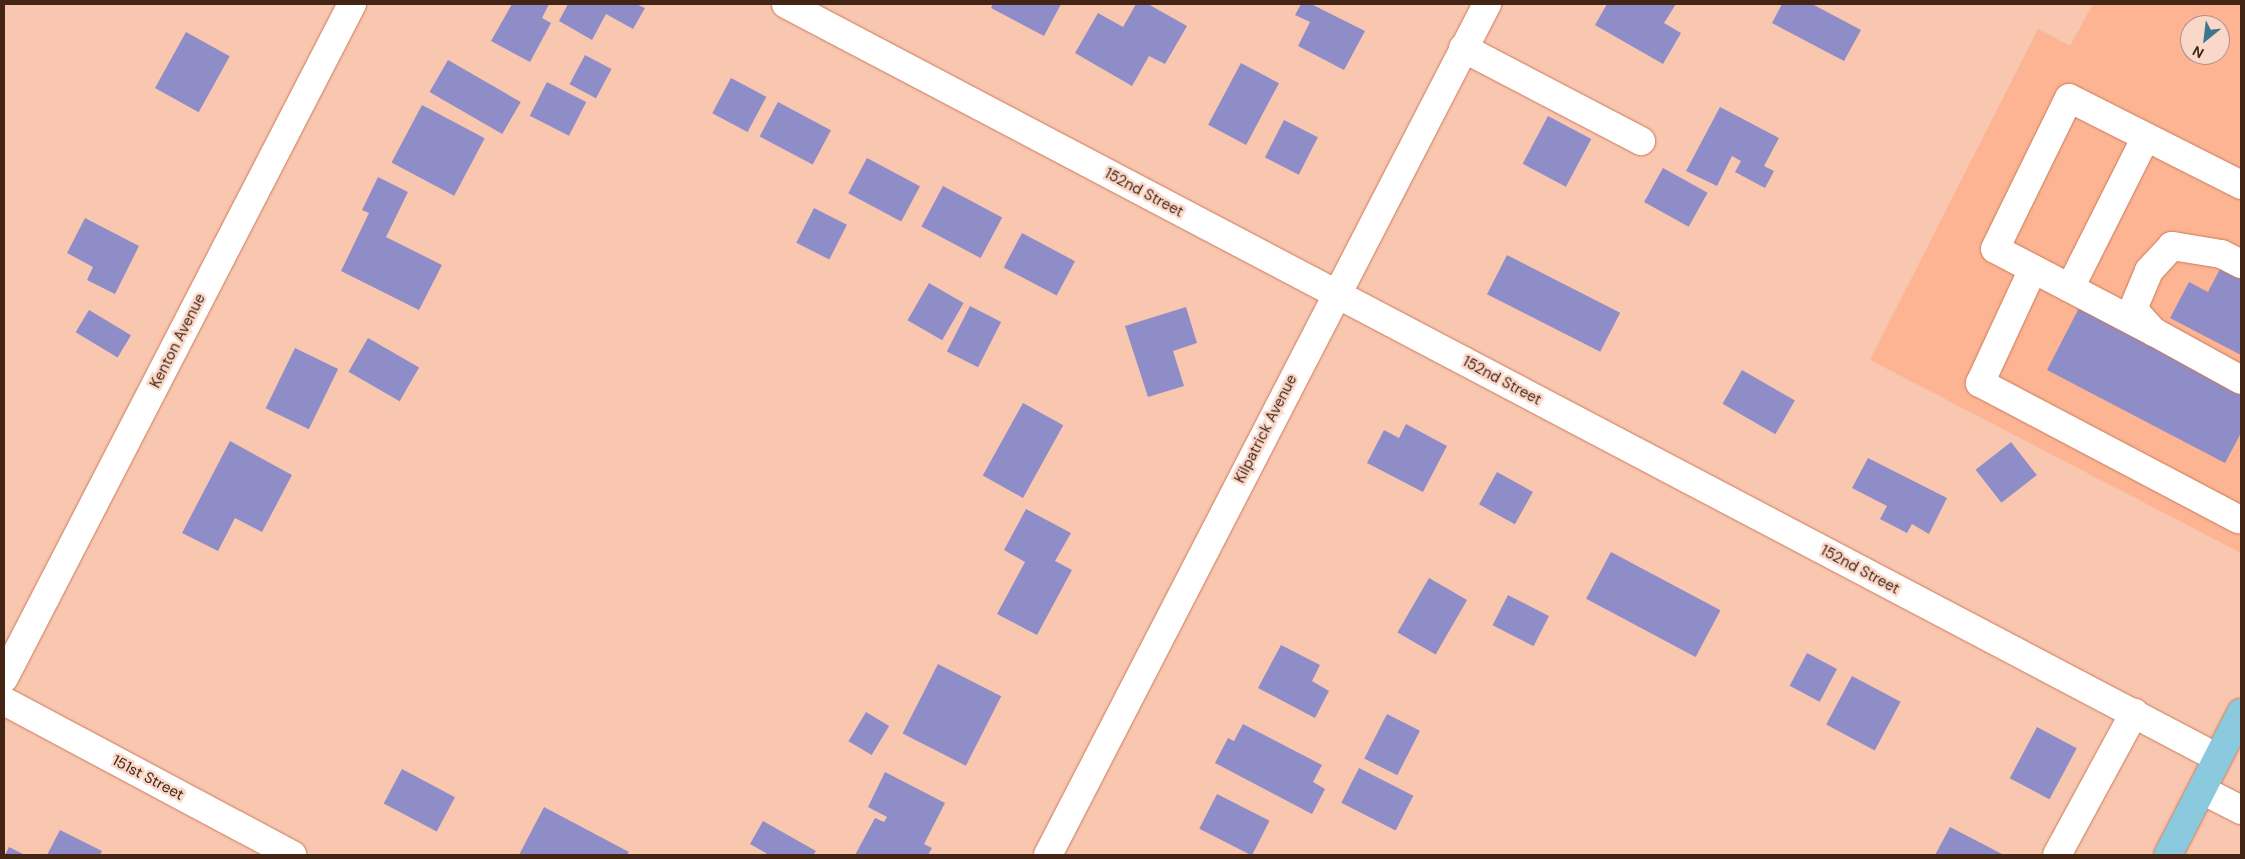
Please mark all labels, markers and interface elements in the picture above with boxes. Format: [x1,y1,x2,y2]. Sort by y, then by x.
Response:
north arrow [2180,15,2230,65]
text: N [2189,42,2207,63]
street label: 152nd Street [1101,165,1187,221]
street label: Kenton Avenue [146,291,210,391]
street label: 152nd Street [1459,353,1545,409]
street label: Kilpatrick Avenue [1231,372,1301,486]
street label: 152nd Street [1817,542,1903,598]
street label: 151st Street [109,752,187,804]

